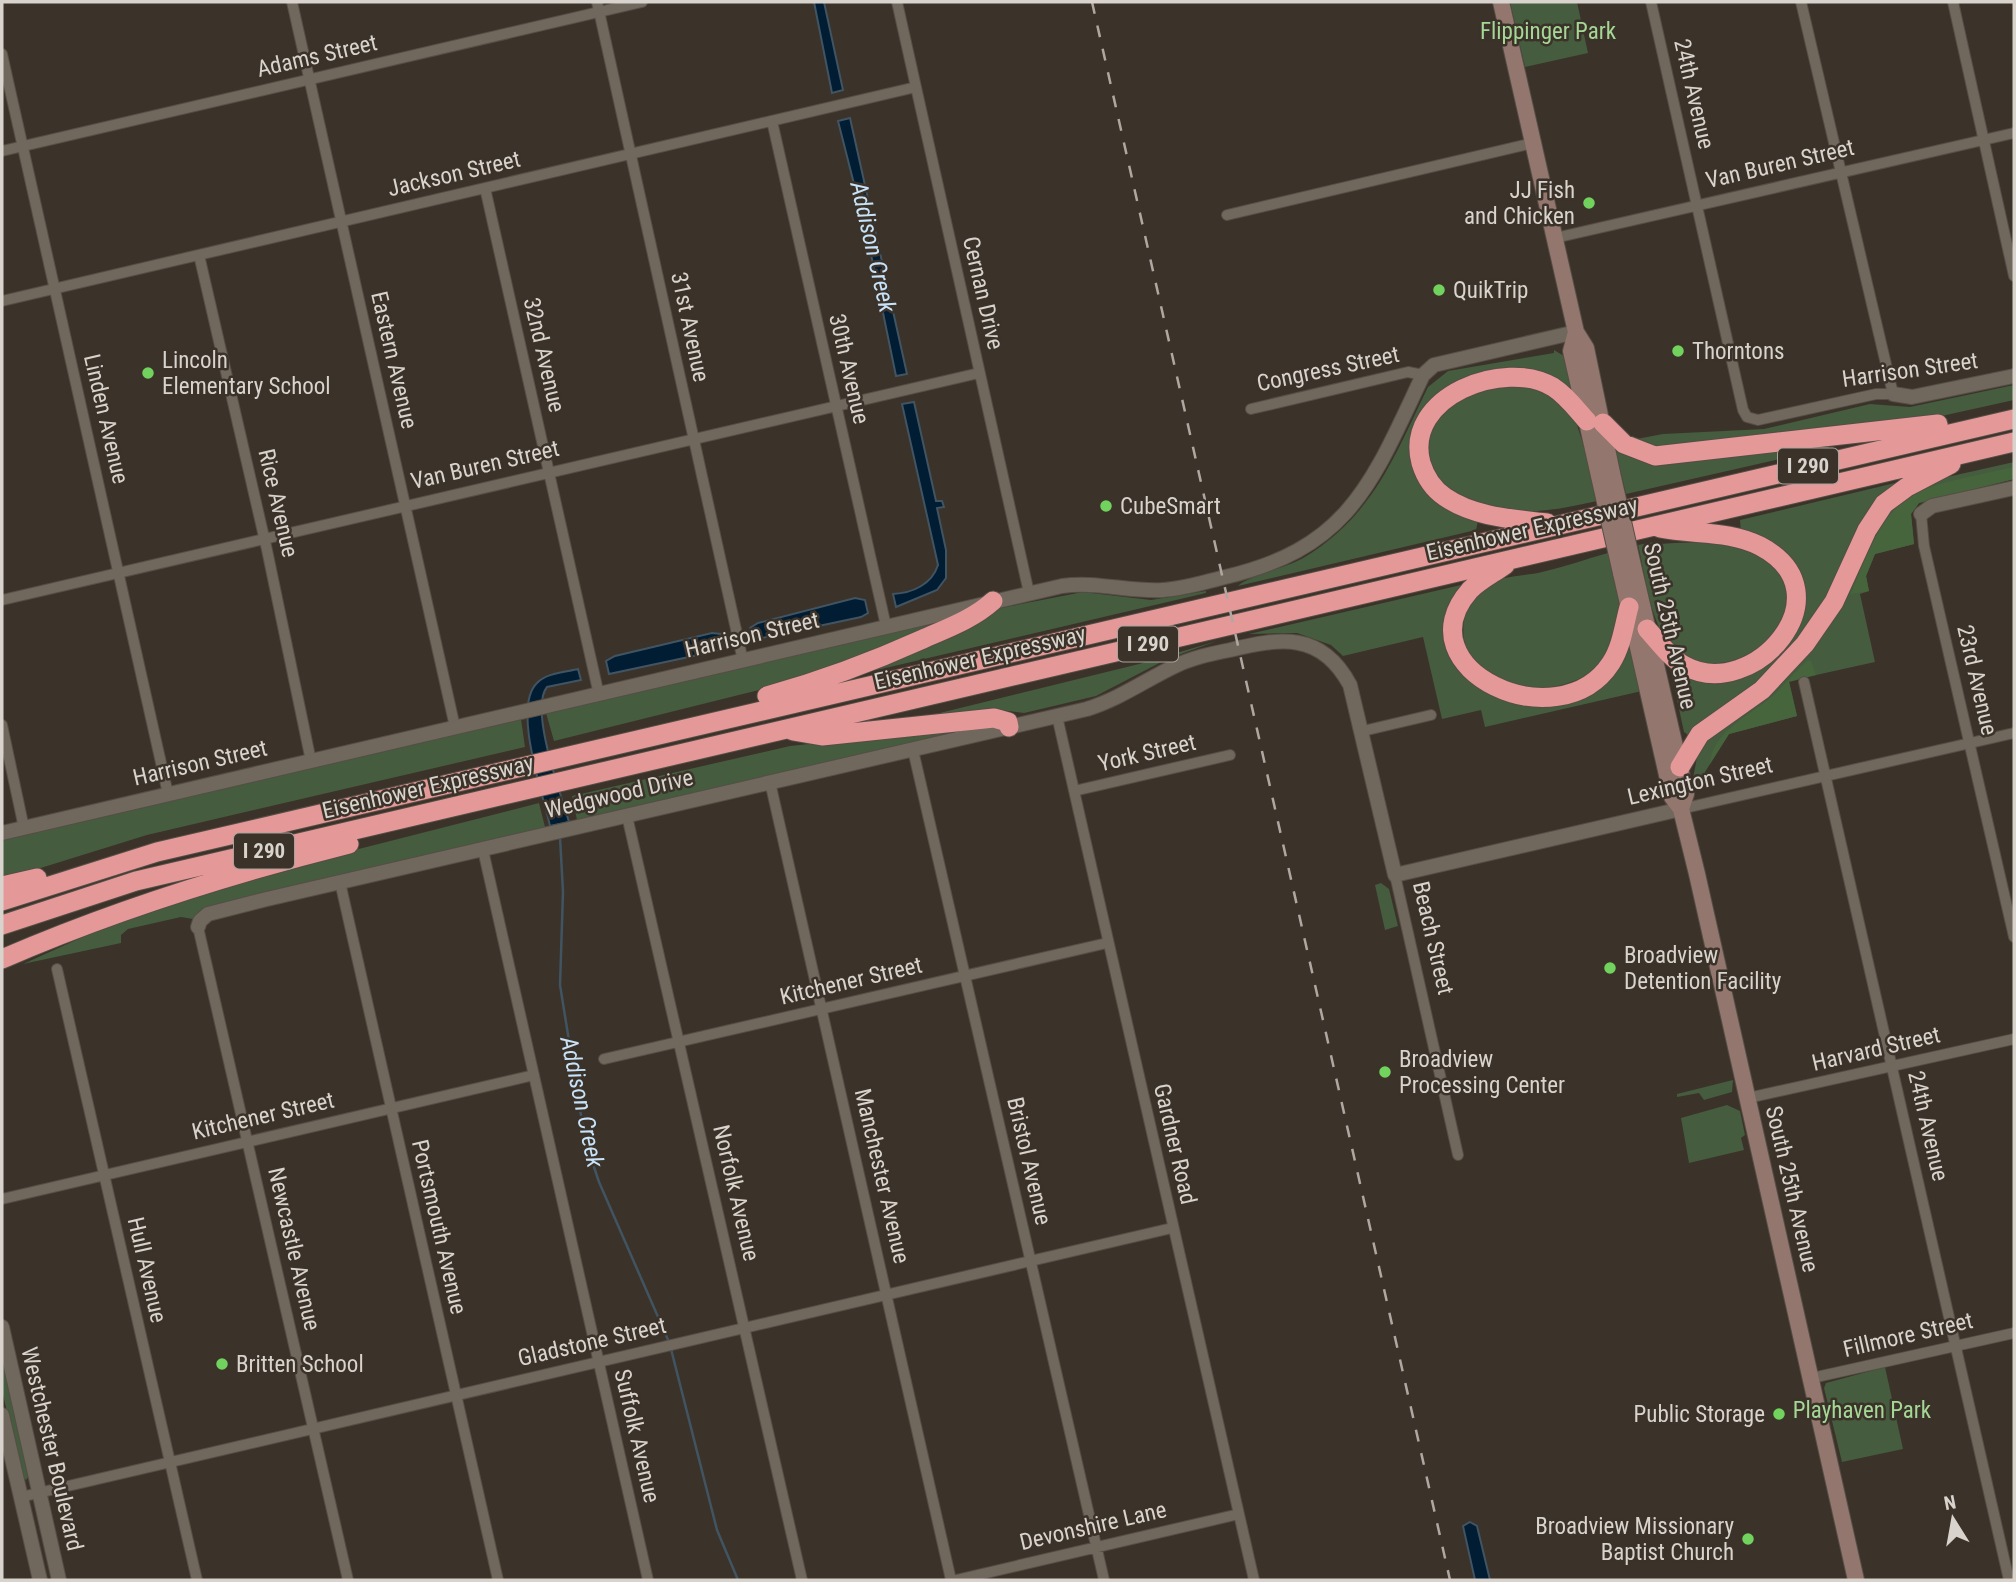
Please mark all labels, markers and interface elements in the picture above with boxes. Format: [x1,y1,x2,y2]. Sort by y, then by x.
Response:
park label: Flippinger Park [1480,18,1617,45]
street label: Adams Street [254,29,380,83]
street label: 24th Avenue [1668,36,1720,152]
street label: Van Buren Street [1703,134,1857,194]
street label: Jackson Street [385,146,523,202]
place label: JJ Fish and Chicken [1464,177,1575,230]
water label: Addison Creek [844,178,902,316]
marker: JJ Fish and Chicken [1581,195,1597,211]
street label: Cernan Drive [957,234,1009,352]
street label: 31st Avenue [665,270,715,384]
place label: QuikTrip [1453,277,1528,304]
marker: QuikTrip [1431,282,1447,298]
street label: Eastern Avenue [365,289,423,431]
street label: 32nd Avenue [518,295,570,415]
street label: 30th Avenue [823,311,875,427]
place label: Thorntons [1692,338,1785,365]
street label: Congress Street [1254,341,1402,397]
marker: Thorntons [1670,343,1686,359]
place label: Lincoln Elementary School [162,347,331,400]
street label: Harrison Street [1840,347,1980,393]
street label: Linden Avenue [78,352,134,486]
marker: Lincoln Elementary School [140,365,156,381]
street label: Van Buren Street [408,435,562,495]
street label: Rice Avenue [252,446,304,560]
road number: I 290 [1778,448,1838,484]
street label: Eisenhower Expressway [1423,491,1641,567]
place label: CubeSmart [1120,493,1221,520]
marker: CubeSmart [1098,498,1114,514]
street label: South 25th Avenue [1638,540,1702,712]
street label: Harrison Street [682,606,822,664]
street label: Eisenhower Expressway [871,620,1089,696]
street label: 23rd Avenue [1951,622,2003,738]
road number: I 290 [1118,626,1178,662]
street label: York Street [1096,729,1198,777]
street label: Harrison Street [130,734,270,792]
street label: Eisenhower Expressway [319,749,537,825]
street label: Lexington Street [1625,751,1775,811]
street label: Wedgwood Drive [542,764,696,824]
road number: I 290 [234,834,294,868]
street label: Beach Street [1407,879,1459,997]
place label: Broadview Detention Facility [1624,942,1782,995]
street label: Kitchener Street [777,952,925,1010]
marker: Broadview Detention Facility [1602,960,1618,976]
street label: Harvard Street [1809,1021,1943,1077]
water label: Addison Creek [554,1033,610,1171]
place label: Broadview Processing Center [1399,1046,1565,1099]
marker: Broadview Processing Center [1377,1064,1393,1080]
street label: 24th Avenue [1902,1068,1954,1184]
street label: Gardner Road [1148,1081,1202,1207]
street label: Manchester Avenue [849,1086,915,1266]
street label: Kitchener Street [189,1087,337,1145]
street label: Bristol Avenue [1001,1095,1057,1227]
street label: South 25th Avenue [1760,1103,1824,1275]
street label: Norfolk Avenue [707,1122,765,1264]
street label: Portsmouth Avenue [406,1137,472,1317]
street label: Newcastle Avenue [262,1165,326,1333]
street label: Hull Avenue [122,1215,172,1325]
street label: Fillmore Street [1840,1307,1976,1363]
street label: Gladstone Street [515,1312,669,1372]
street label: Westchester Boulevard [15,1345,89,1553]
place label: Britten School [236,1351,364,1378]
marker: Britten School [214,1356,230,1372]
street label: Suffolk Avenue [609,1367,665,1505]
park label: Playhaven Park [1793,1397,1932,1424]
place label: Public Storage [1634,1401,1765,1428]
marker: Public Storage [1771,1406,1787,1422]
north arrow [1918,1484,1988,1554]
text: N [1942,1490,1958,1515]
street label: Devonshire Lane [1017,1496,1169,1556]
place label: Broadview Missionary Baptist Church [1535,1513,1734,1566]
marker: Broadview Missionary Baptist Church [1740,1531,1756,1547]

